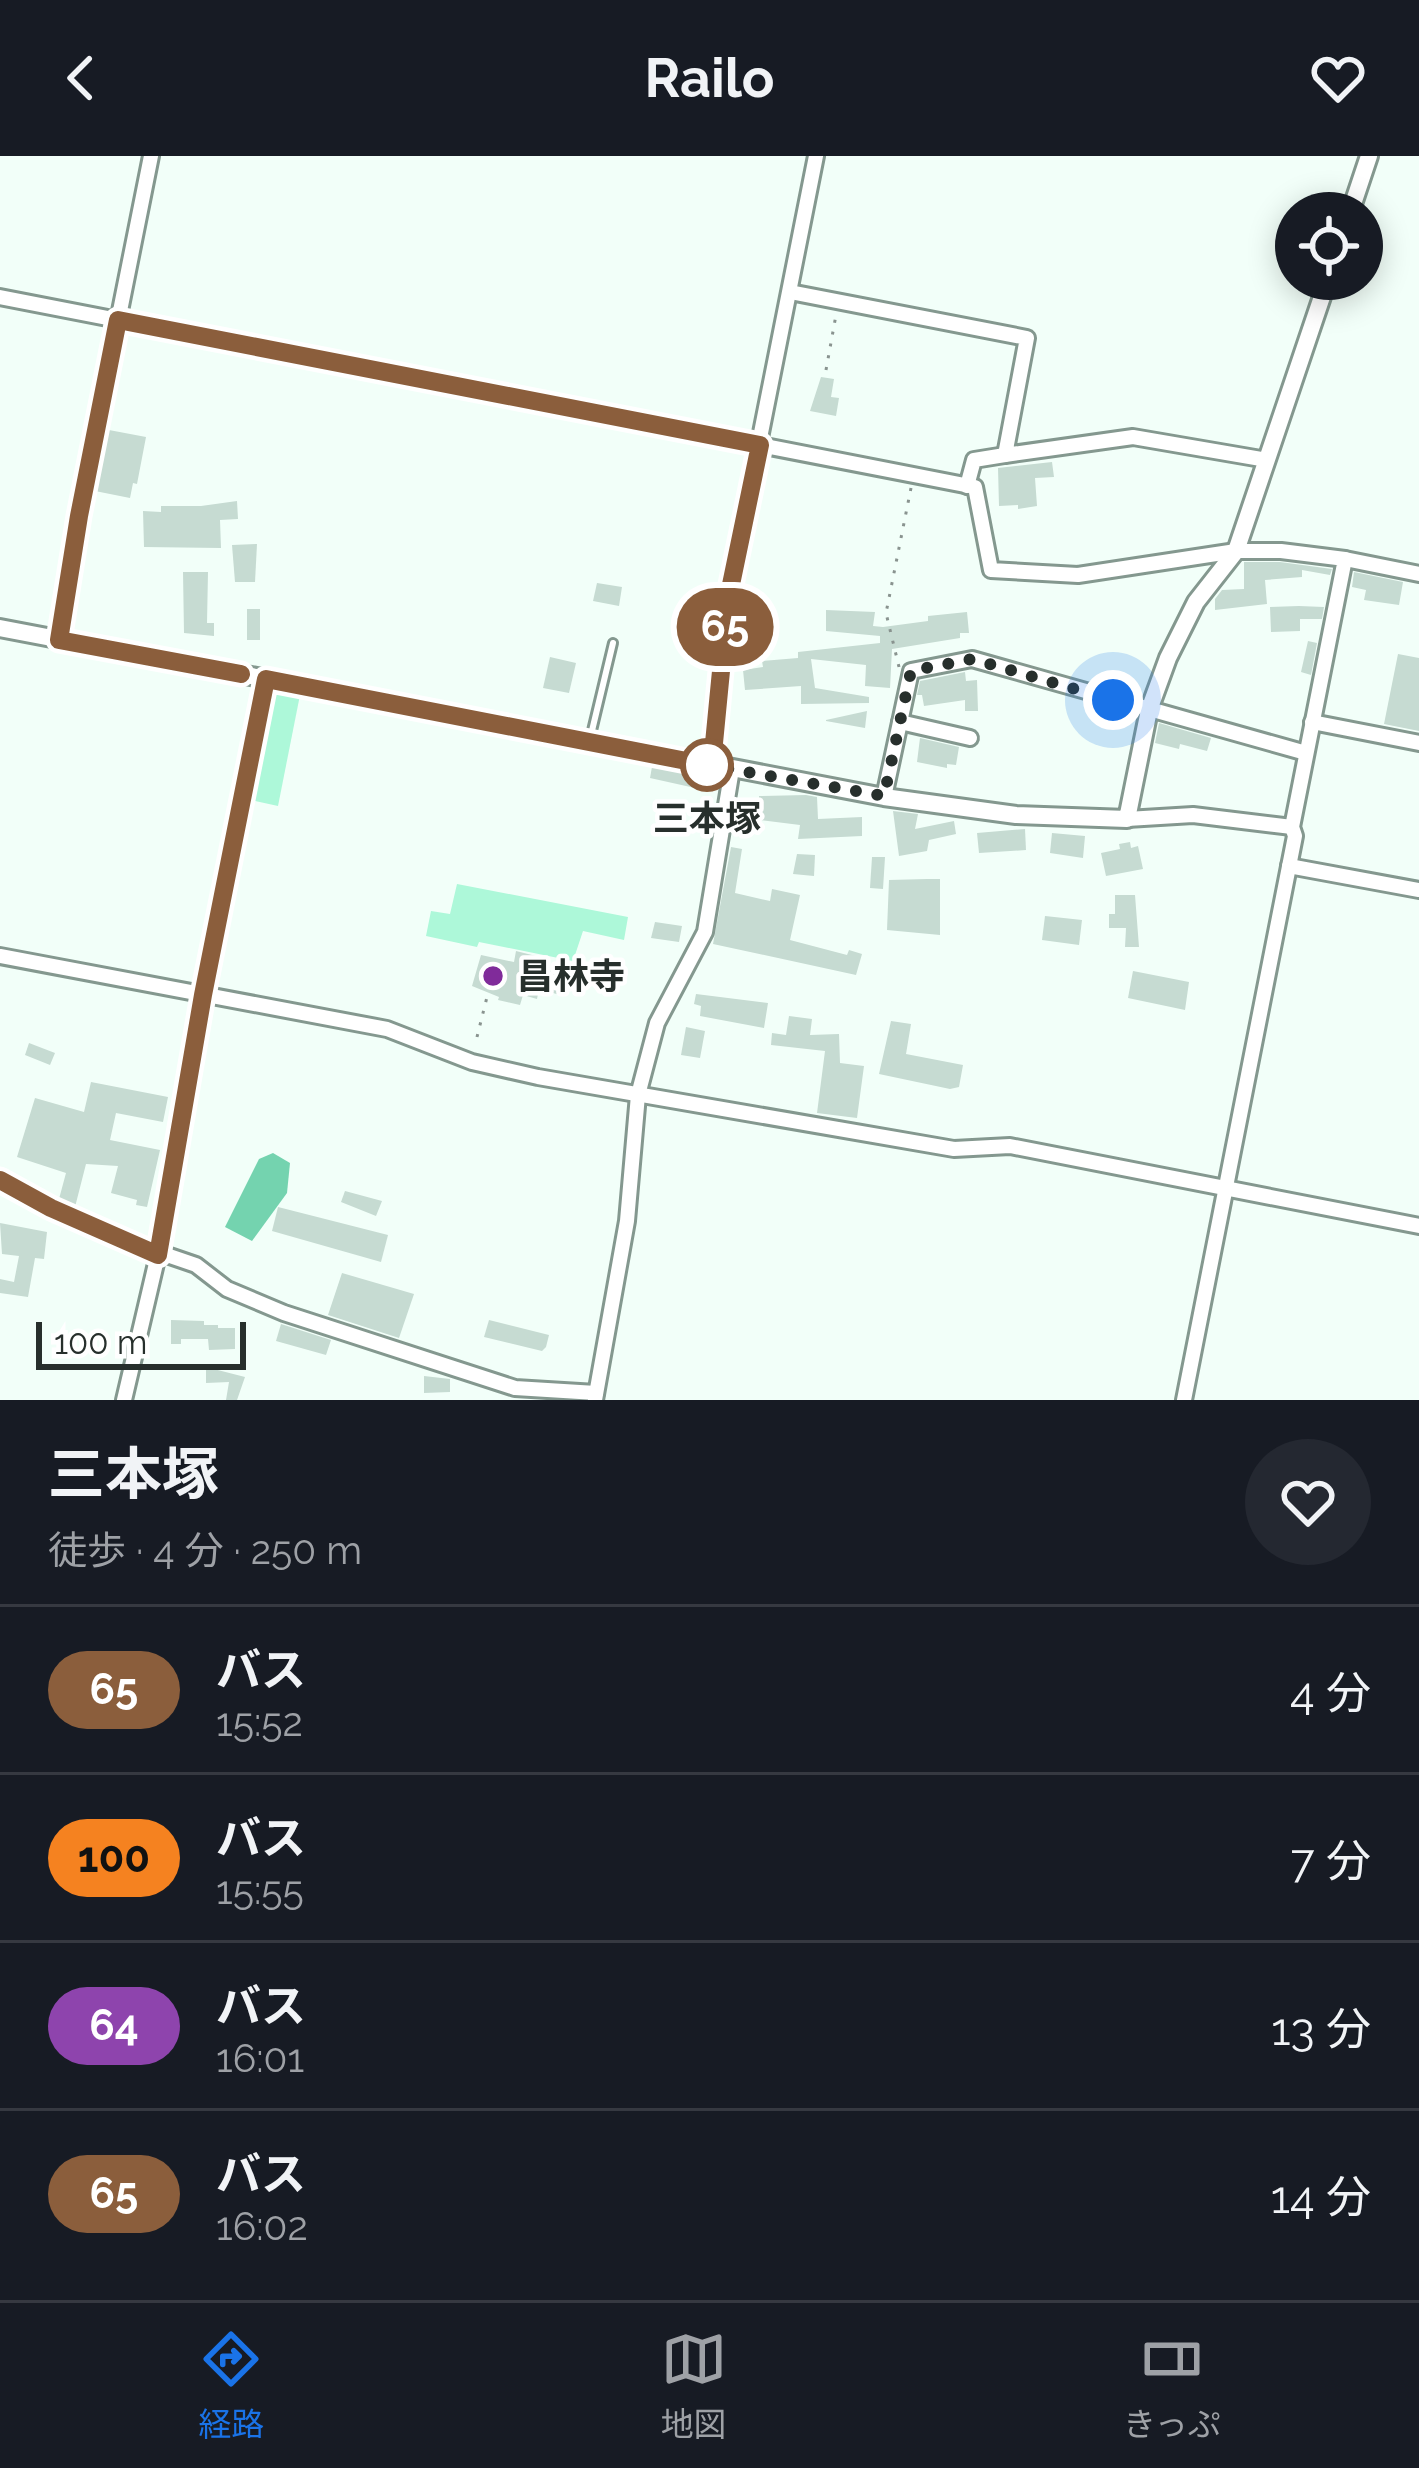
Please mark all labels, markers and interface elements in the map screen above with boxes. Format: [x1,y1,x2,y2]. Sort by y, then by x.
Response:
icon: back [48,45,114,111]
icon: heart [1305,45,1371,111]
text: Railo [644,46,775,110]
map controls [1275,192,1383,300]
button: locate [1275,192,1383,300]
line badge: 65 [671,588,779,666]
text: 65 [701,602,749,651]
your location [1083,670,1143,730]
marker: 三本塚 [682,740,732,790]
place label: 三本塚 [653,797,761,839]
place label: 昌林寺 [517,955,625,997]
marker: 昌林寺 [480,963,506,989]
scale bar [36,1316,246,1369]
text: 100 m [54,1323,147,1362]
button: heart [1245,1439,1371,1565]
text: 三本塚 [48,1440,219,1507]
text: 徒歩 · 4 分 · 250 m [48,1527,362,1573]
text: バス [216,1644,306,1697]
text: 65 [90,1665,138,1714]
text: 4 分 [1290,1667,1371,1720]
text: 15:52 [216,1699,303,1745]
text: バス [216,1812,306,1865]
text: 100 [78,1833,150,1882]
text: 7 分 [1290,1835,1371,1888]
text: 15:55 [216,1867,304,1913]
text: バス [216,1980,306,2033]
text: 64 [89,2001,139,2050]
text: 13 分 [1271,2003,1371,2056]
text: 16:01 [216,2035,304,2081]
text: バス [216,2148,306,2201]
text: 65 [90,2169,138,2218]
text: 14 分 [1271,2171,1371,2224]
text: 16:02 [216,2203,308,2249]
tab: 経路 [198,2326,264,2446]
tab: 地図 [661,2326,727,2446]
tab: きっぷ [1123,2326,1221,2446]

